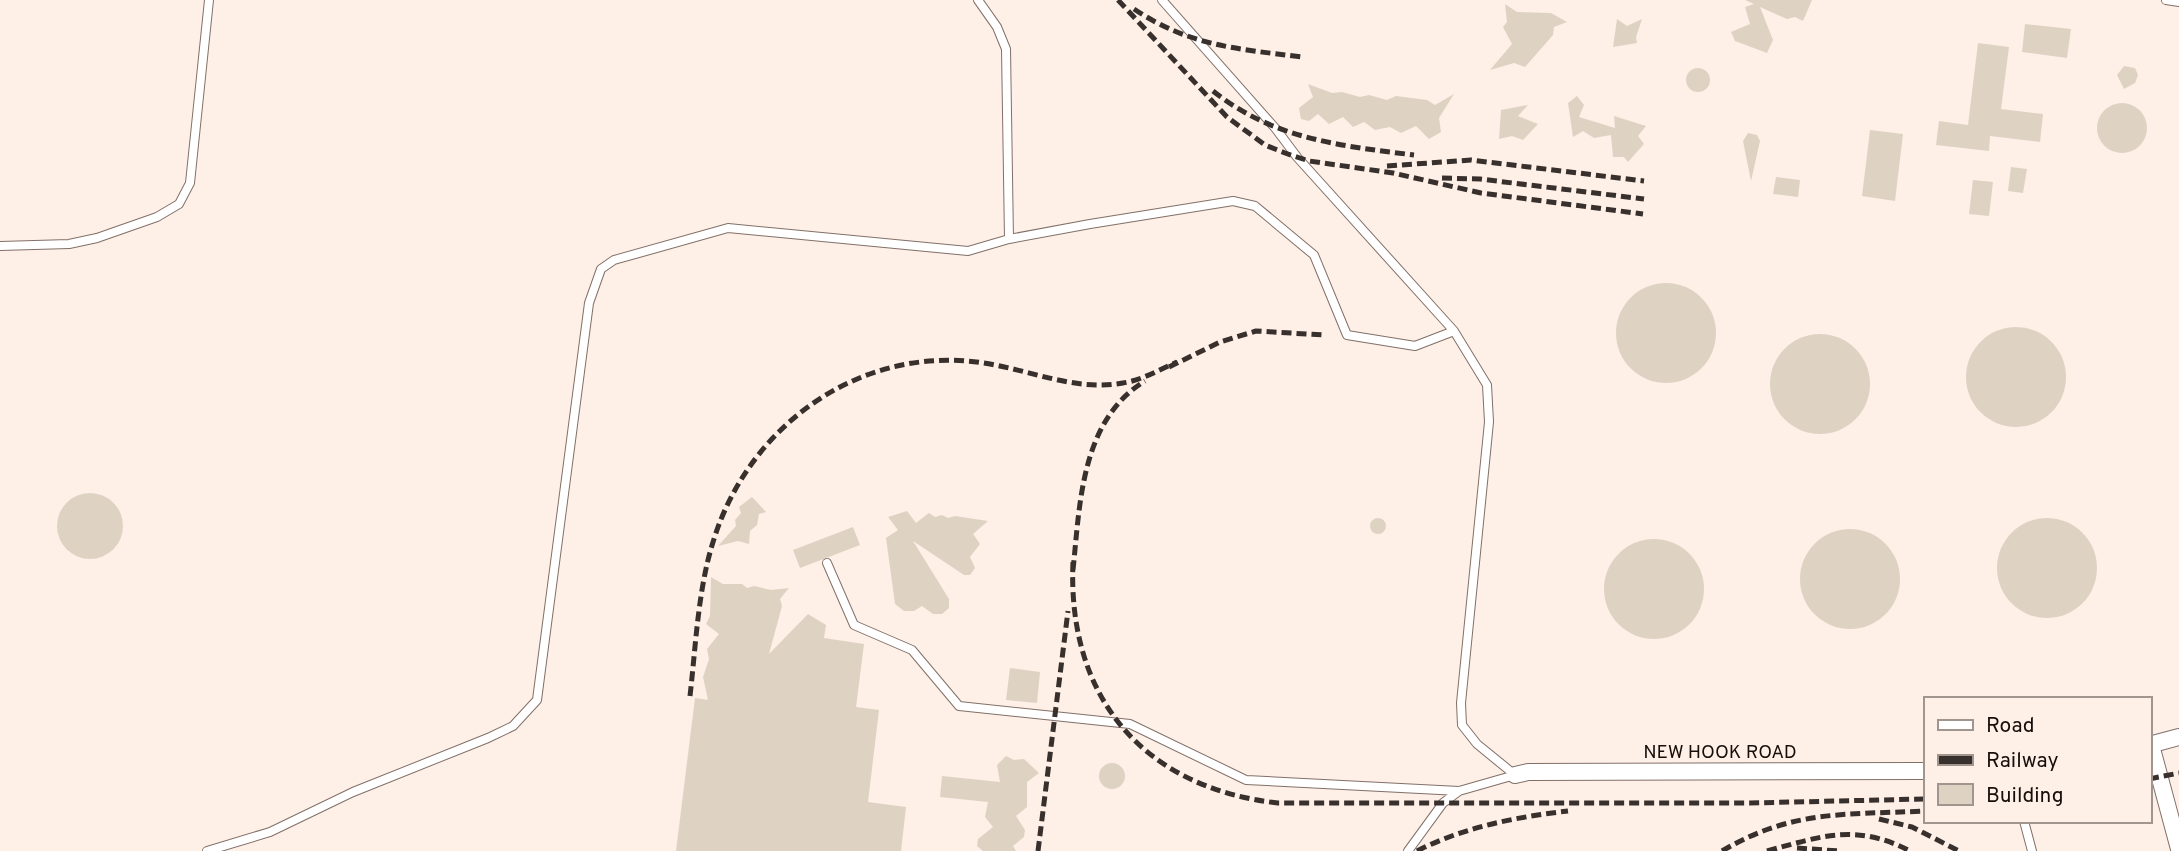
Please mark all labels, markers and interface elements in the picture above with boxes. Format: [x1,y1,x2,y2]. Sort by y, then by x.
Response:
legend [1924,697,2151,823]
text: Road [1986,713,2035,740]
street label: NEW HOOK ROAD [1643,741,1797,765]
text: Railway [1986,748,2059,775]
text: Building [1986,783,2064,810]

